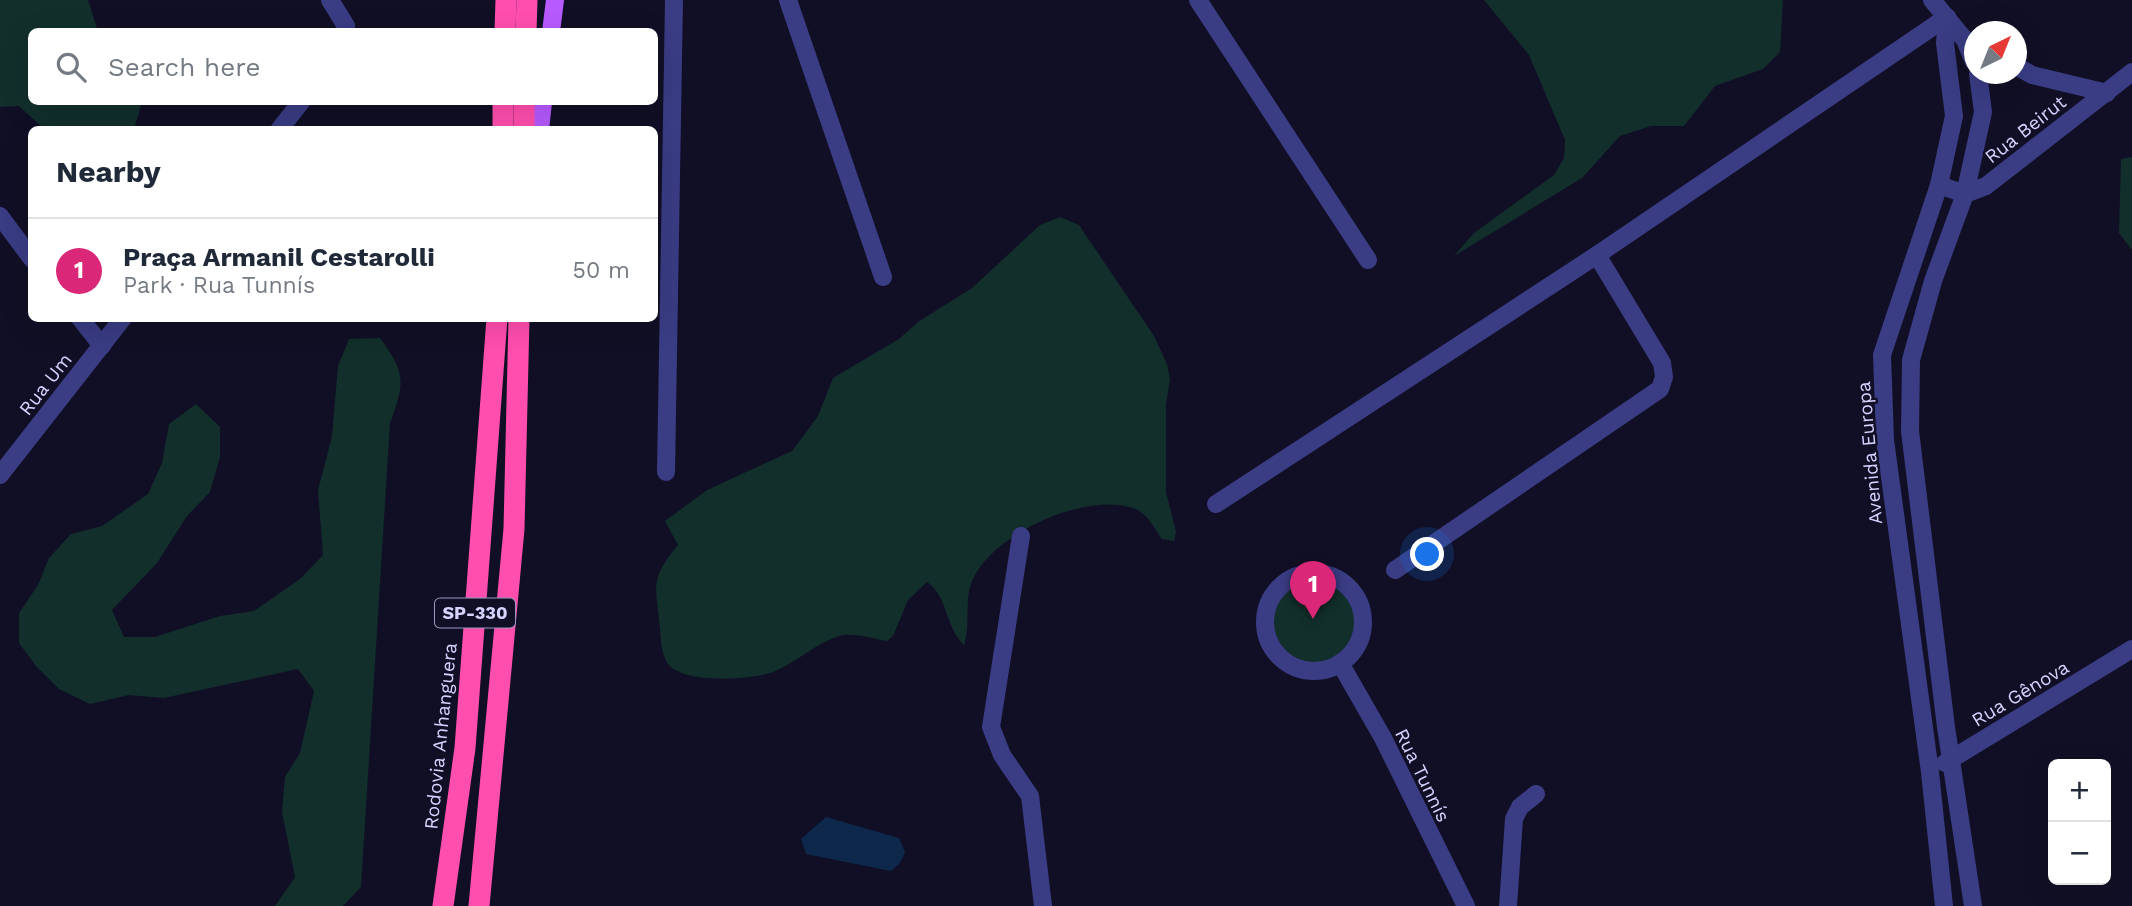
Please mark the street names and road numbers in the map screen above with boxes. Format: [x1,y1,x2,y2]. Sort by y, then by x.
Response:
street label: Rua Beirut [1980,91,2071,168]
street label: Rua Um [14,349,77,420]
street label: Avenida Europa [1852,380,1887,525]
road number: SP-330 [435,598,515,628]
street label: Rodovia Anhanguera [419,641,462,831]
street label: Rua Gênova [1968,655,2073,731]
street label: Rua Tunnís [1390,725,1455,826]

